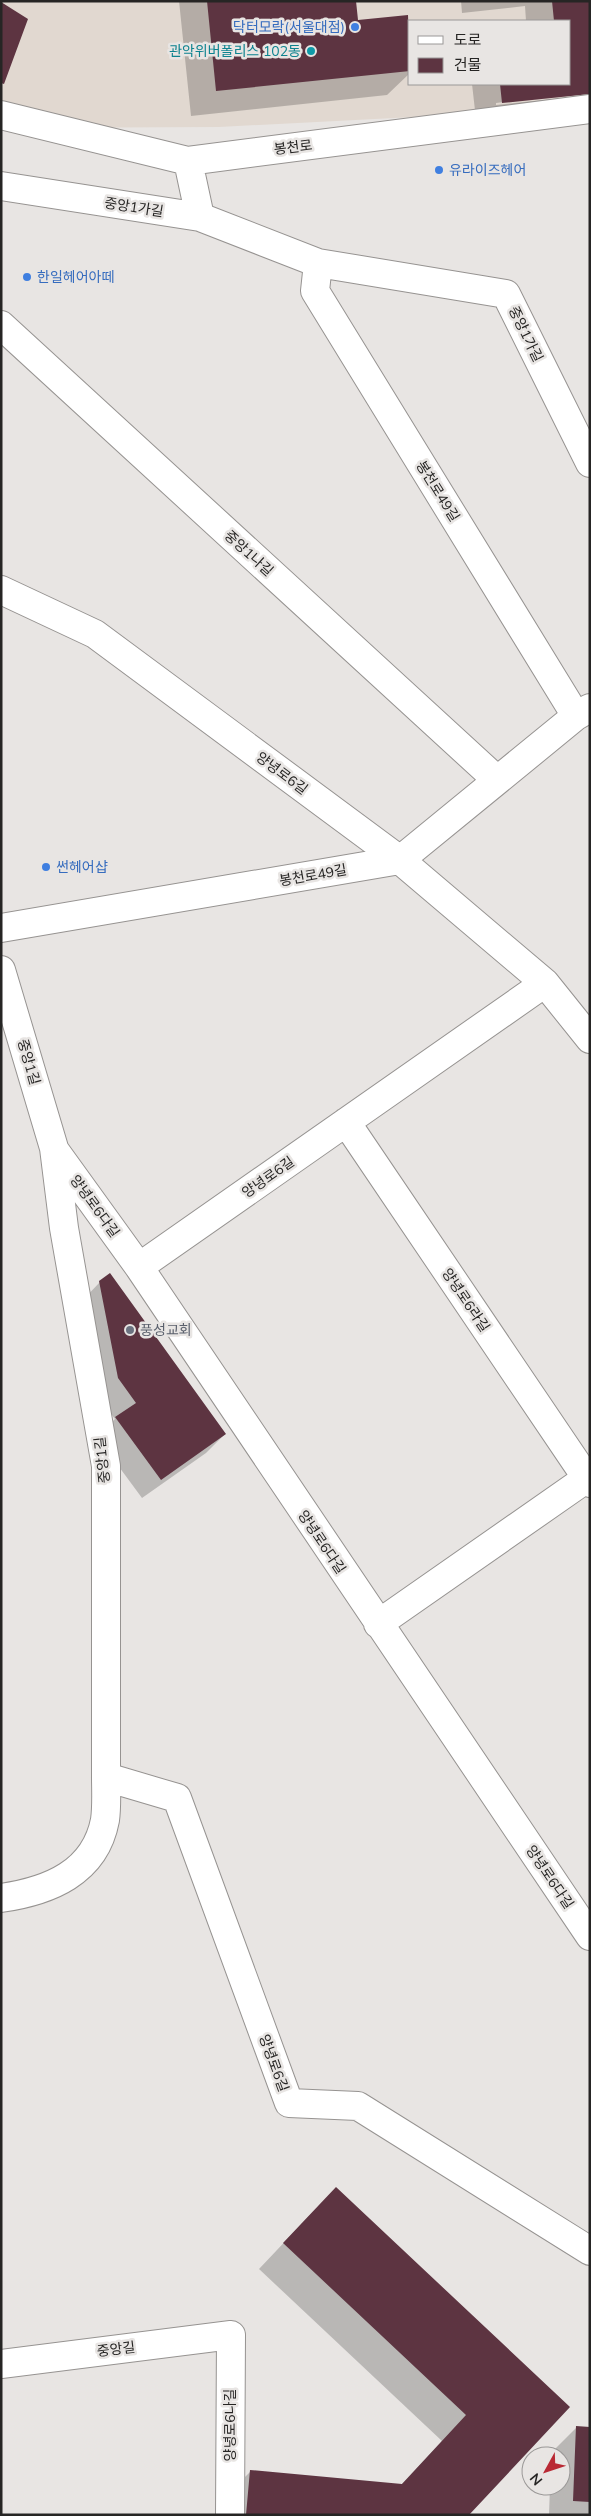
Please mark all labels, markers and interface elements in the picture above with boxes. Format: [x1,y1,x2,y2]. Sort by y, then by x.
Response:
place label: 닥터모락(서울대점) [233,18,345,36]
legend [408,20,571,85]
marker: 닥터모락(서울대점) [349,21,361,33]
text: 도로 [454,30,482,49]
place label: 관악위버폴리스 102동 [169,42,301,60]
marker: 관악위버폴리스 102동 [305,45,317,57]
text: 건물 [454,55,482,74]
street label: 봉천로 [273,136,313,158]
place label: 유라이즈헤어 [449,161,526,179]
marker: 유라이즈헤어 [433,164,445,176]
street label: 중앙1가길 [103,193,165,221]
place label: 한일헤어아떼 [37,268,114,286]
marker: 한일헤어아떼 [21,271,33,283]
street label: 중앙1가길 [505,303,547,365]
street label: 봉천로49길 [412,457,464,525]
street label: 중앙1나길 [221,526,277,580]
street label: 양녕로6길 [253,748,311,798]
place label: 썬헤어샵 [56,858,108,876]
street label: 봉천로49길 [278,860,348,890]
marker: 썬헤어샵 [40,861,52,873]
street label: 중앙1길 [14,1037,44,1087]
street label: 양녕로6길 [238,1152,298,1202]
street label: 양녕로6다길 [66,1171,124,1241]
street label: 양녕로6라길 [438,1265,494,1335]
place label: 풍성교회 [140,1321,192,1339]
marker: 풍성교회 [124,1324,136,1336]
street label: 중앙1길 [91,1436,113,1484]
street label: 양녕로6다길 [294,1507,350,1577]
street label: 양녕로6다길 [522,1842,578,1912]
street label: 양녕로6길 [255,2032,293,2094]
street label: 중앙길 [96,2338,136,2360]
street label: 양녕로6나길 [221,2389,239,2461]
north arrow [521,2446,571,2496]
text: N [526,2470,546,2489]

